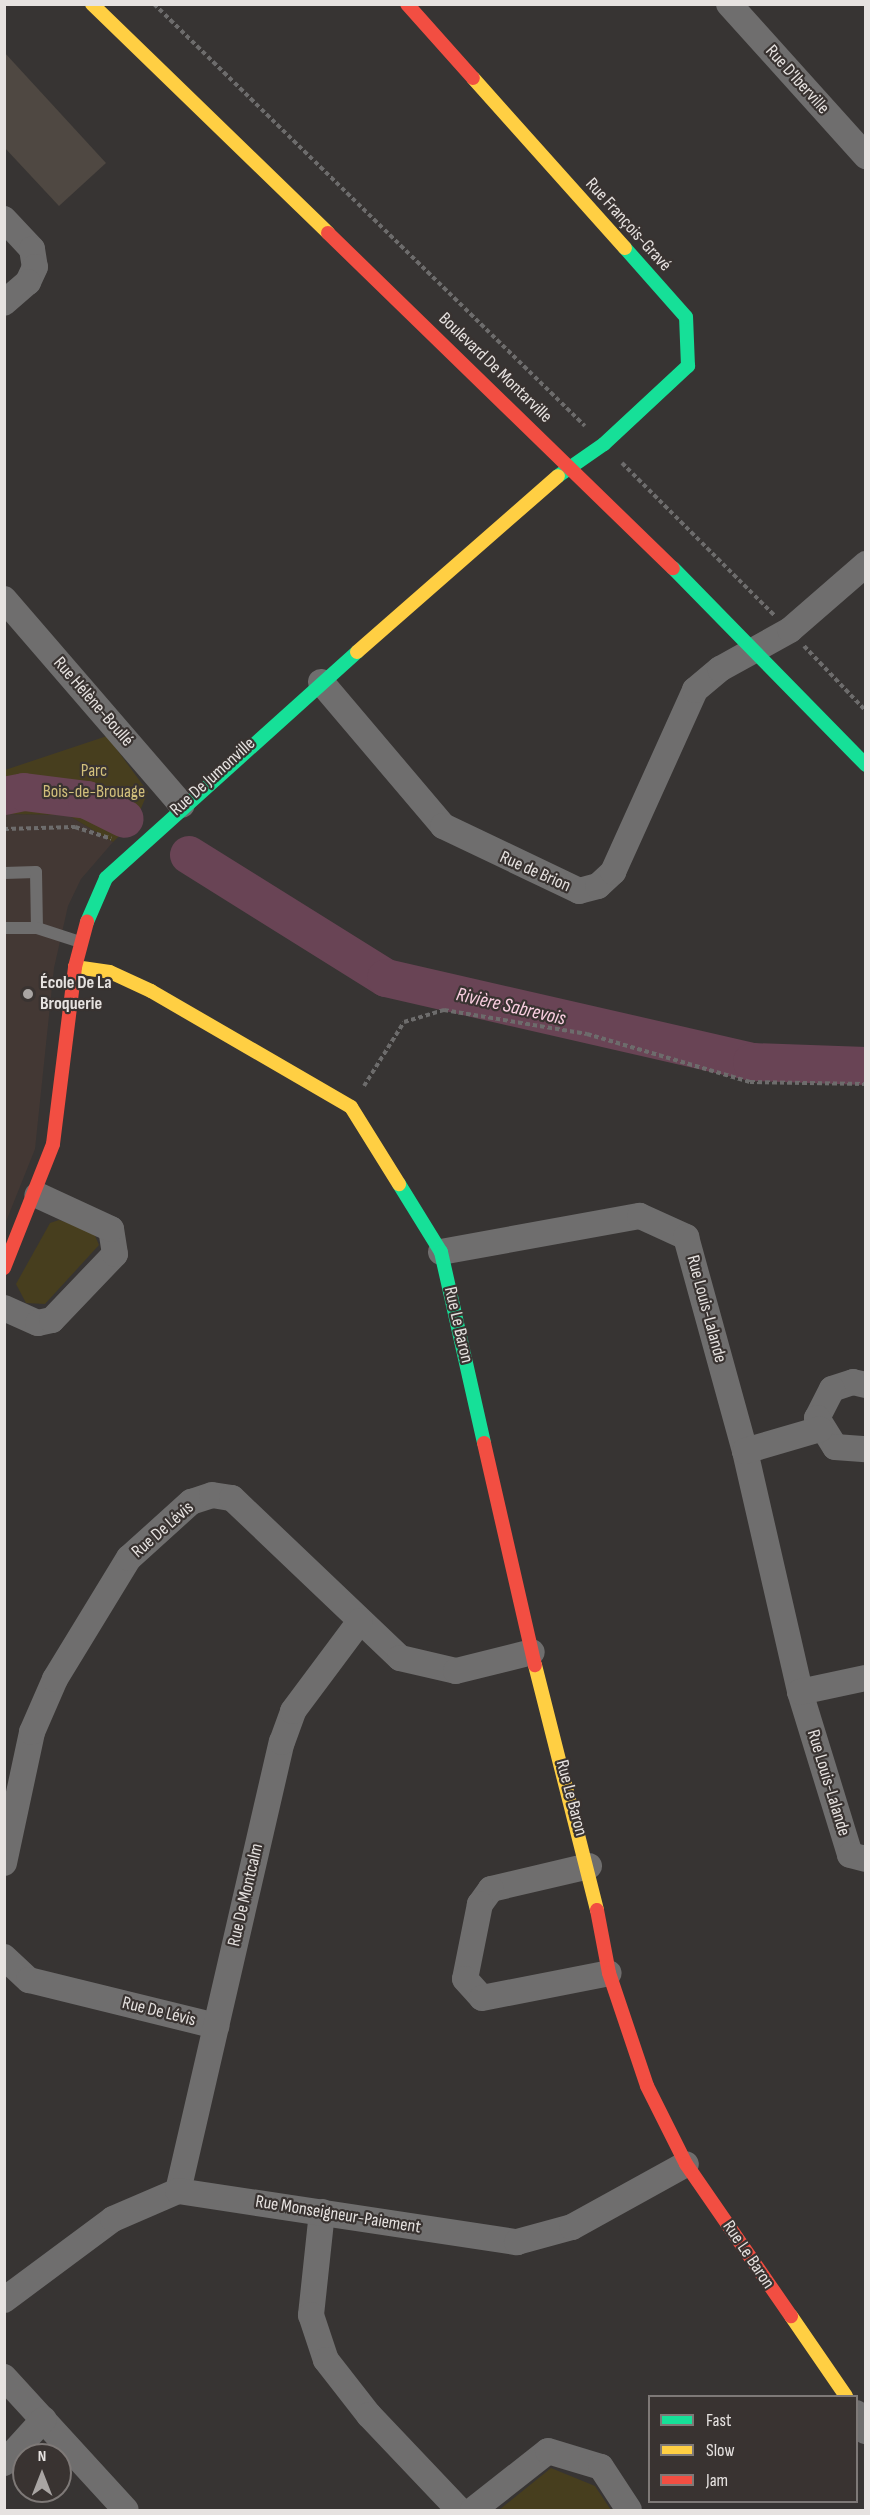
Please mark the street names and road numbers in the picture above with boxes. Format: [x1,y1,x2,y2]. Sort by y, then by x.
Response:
street label: Rue D'Iberville [760,41,834,119]
street label: Rue François-Gravé [580,174,676,276]
street label: Boulevard De Montarville [434,308,556,428]
street label: Rue Hélène-Boullé [48,653,138,751]
street label: Rue De Jumonville [166,733,260,821]
street label: Rue de Brion [496,847,574,897]
street label: Rue Louis-Lalande [681,1253,731,1365]
street label: Rue Le Baron [439,1285,477,1365]
street label: Rue De Lévis [128,1497,198,1563]
street label: Rue Louis-Lalande [802,1727,854,1839]
street label: Rue Le Baron [551,1758,591,1838]
street label: Rue De Montcalm [224,1841,268,1949]
street label: Rue De Lévis [120,1992,198,2032]
street label: Rue Monseigneur-Paiement [254,2191,422,2239]
street label: Rue Le Baron [717,2217,779,2293]

